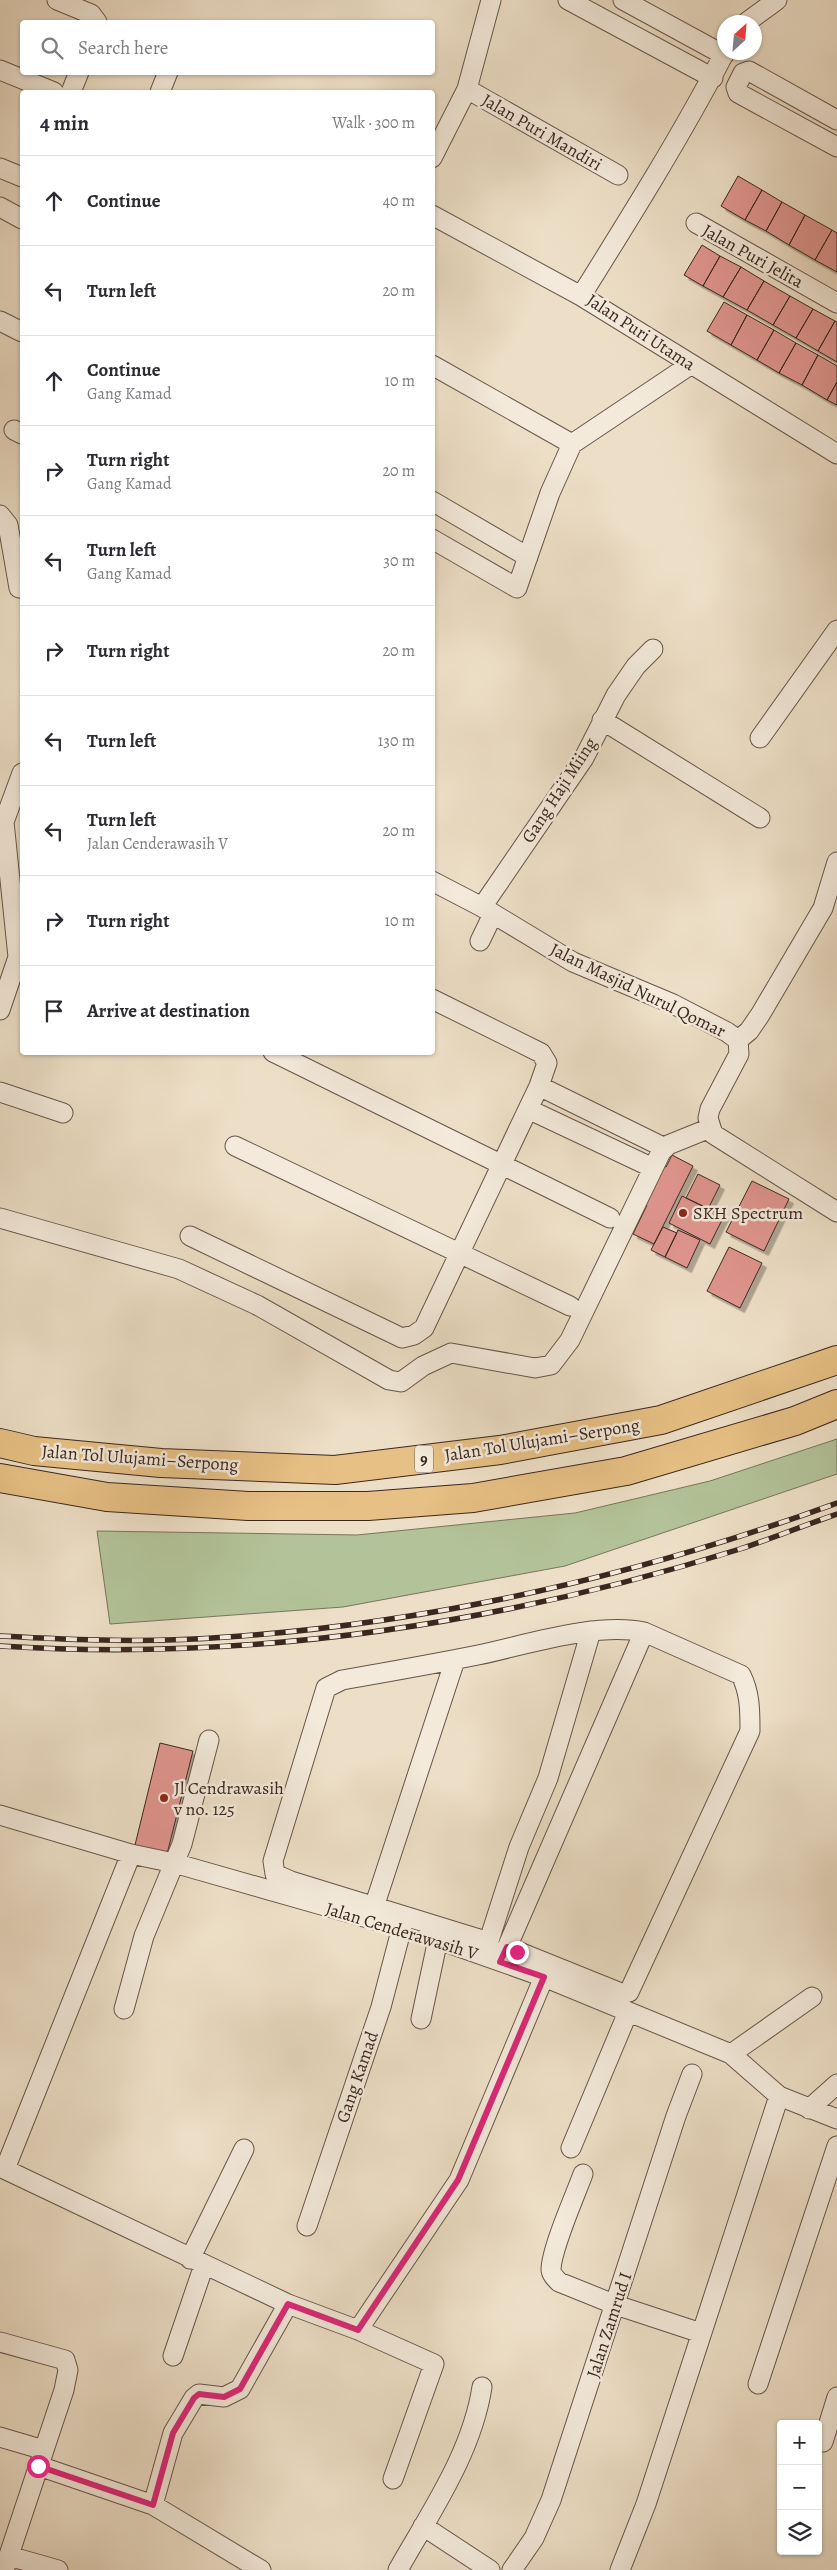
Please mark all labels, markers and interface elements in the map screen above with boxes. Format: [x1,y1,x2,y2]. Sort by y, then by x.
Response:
north arrow [717,15,762,60]
search box [20,20,435,75]
icon: search [38,34,66,62]
text: Search here [78,35,168,61]
street label: Jalan Puri Mandiri [477,88,607,176]
text: 4 min [40,109,89,137]
text: Walk · 300 m [332,112,415,134]
icon: ahead [40,187,68,215]
text: Continue [87,188,161,214]
text: 40 m [383,190,415,212]
street label: Jalan Puri Jelita [698,218,808,294]
icon: left [40,277,68,305]
text: Turn left [87,278,156,304]
text: 20 m [382,280,415,302]
street label: Jalan Puri Utama [582,288,700,376]
text: Continue [87,357,161,383]
icon: ahead [40,367,68,395]
text: 10 m [385,370,415,392]
text: Gang Kamad [87,383,172,405]
text: Turn right [87,447,169,473]
icon: right [40,457,68,485]
text: 20 m [382,460,415,482]
text: Gang Kamad [87,473,172,495]
text: Turn left [87,537,156,563]
icon: left [40,547,68,575]
text: 30 m [383,550,415,572]
text: Gang Kamad [87,563,172,585]
icon: right [40,637,68,665]
text: Turn right [87,638,169,664]
text: 20 m [382,640,415,662]
icon: left [40,727,68,755]
text: Turn left [87,728,156,754]
text: 130 m [378,730,415,752]
street label: Gang Haji Miing [516,733,602,847]
text: Turn left [87,807,156,833]
icon: left [40,817,68,845]
text: 20 m [382,820,415,842]
text: Jalan Cenderawasih V [87,833,228,855]
icon: right [40,907,68,935]
text: Turn right [87,908,169,934]
text: 10 m [385,910,415,932]
street label: Jalan Masjid Nurul Qomar [546,937,730,1043]
icon: arrive [40,997,68,1025]
text: Arrive at destination [87,998,250,1024]
place label: SKH Spectrum [693,1201,803,1225]
marker: SKH Spectrum [677,1207,689,1219]
street label: Jalan Tol Ulujami–Serpong [443,1413,641,1467]
street label: Jalan Tol Ulujami–Serpong [41,1439,239,1477]
road number: 9 [415,1446,433,1472]
place label: Jl Cendrawasih v no. 125 [173,1776,284,1821]
marker: Jl Cendrawasih v no. 125 [158,1792,170,1804]
street label: Jalan Cenderawasih V [323,1896,481,1966]
route end [506,1941,529,1964]
street label: Gang Kamad [330,2028,384,2126]
street label: Jalan Zamrud I [581,2269,637,2381]
map controls [777,2420,822,2555]
button: + [777,2420,822,2465]
route start [27,2455,50,2478]
button: − [777,2465,822,2510]
button: layers [777,2510,822,2555]

